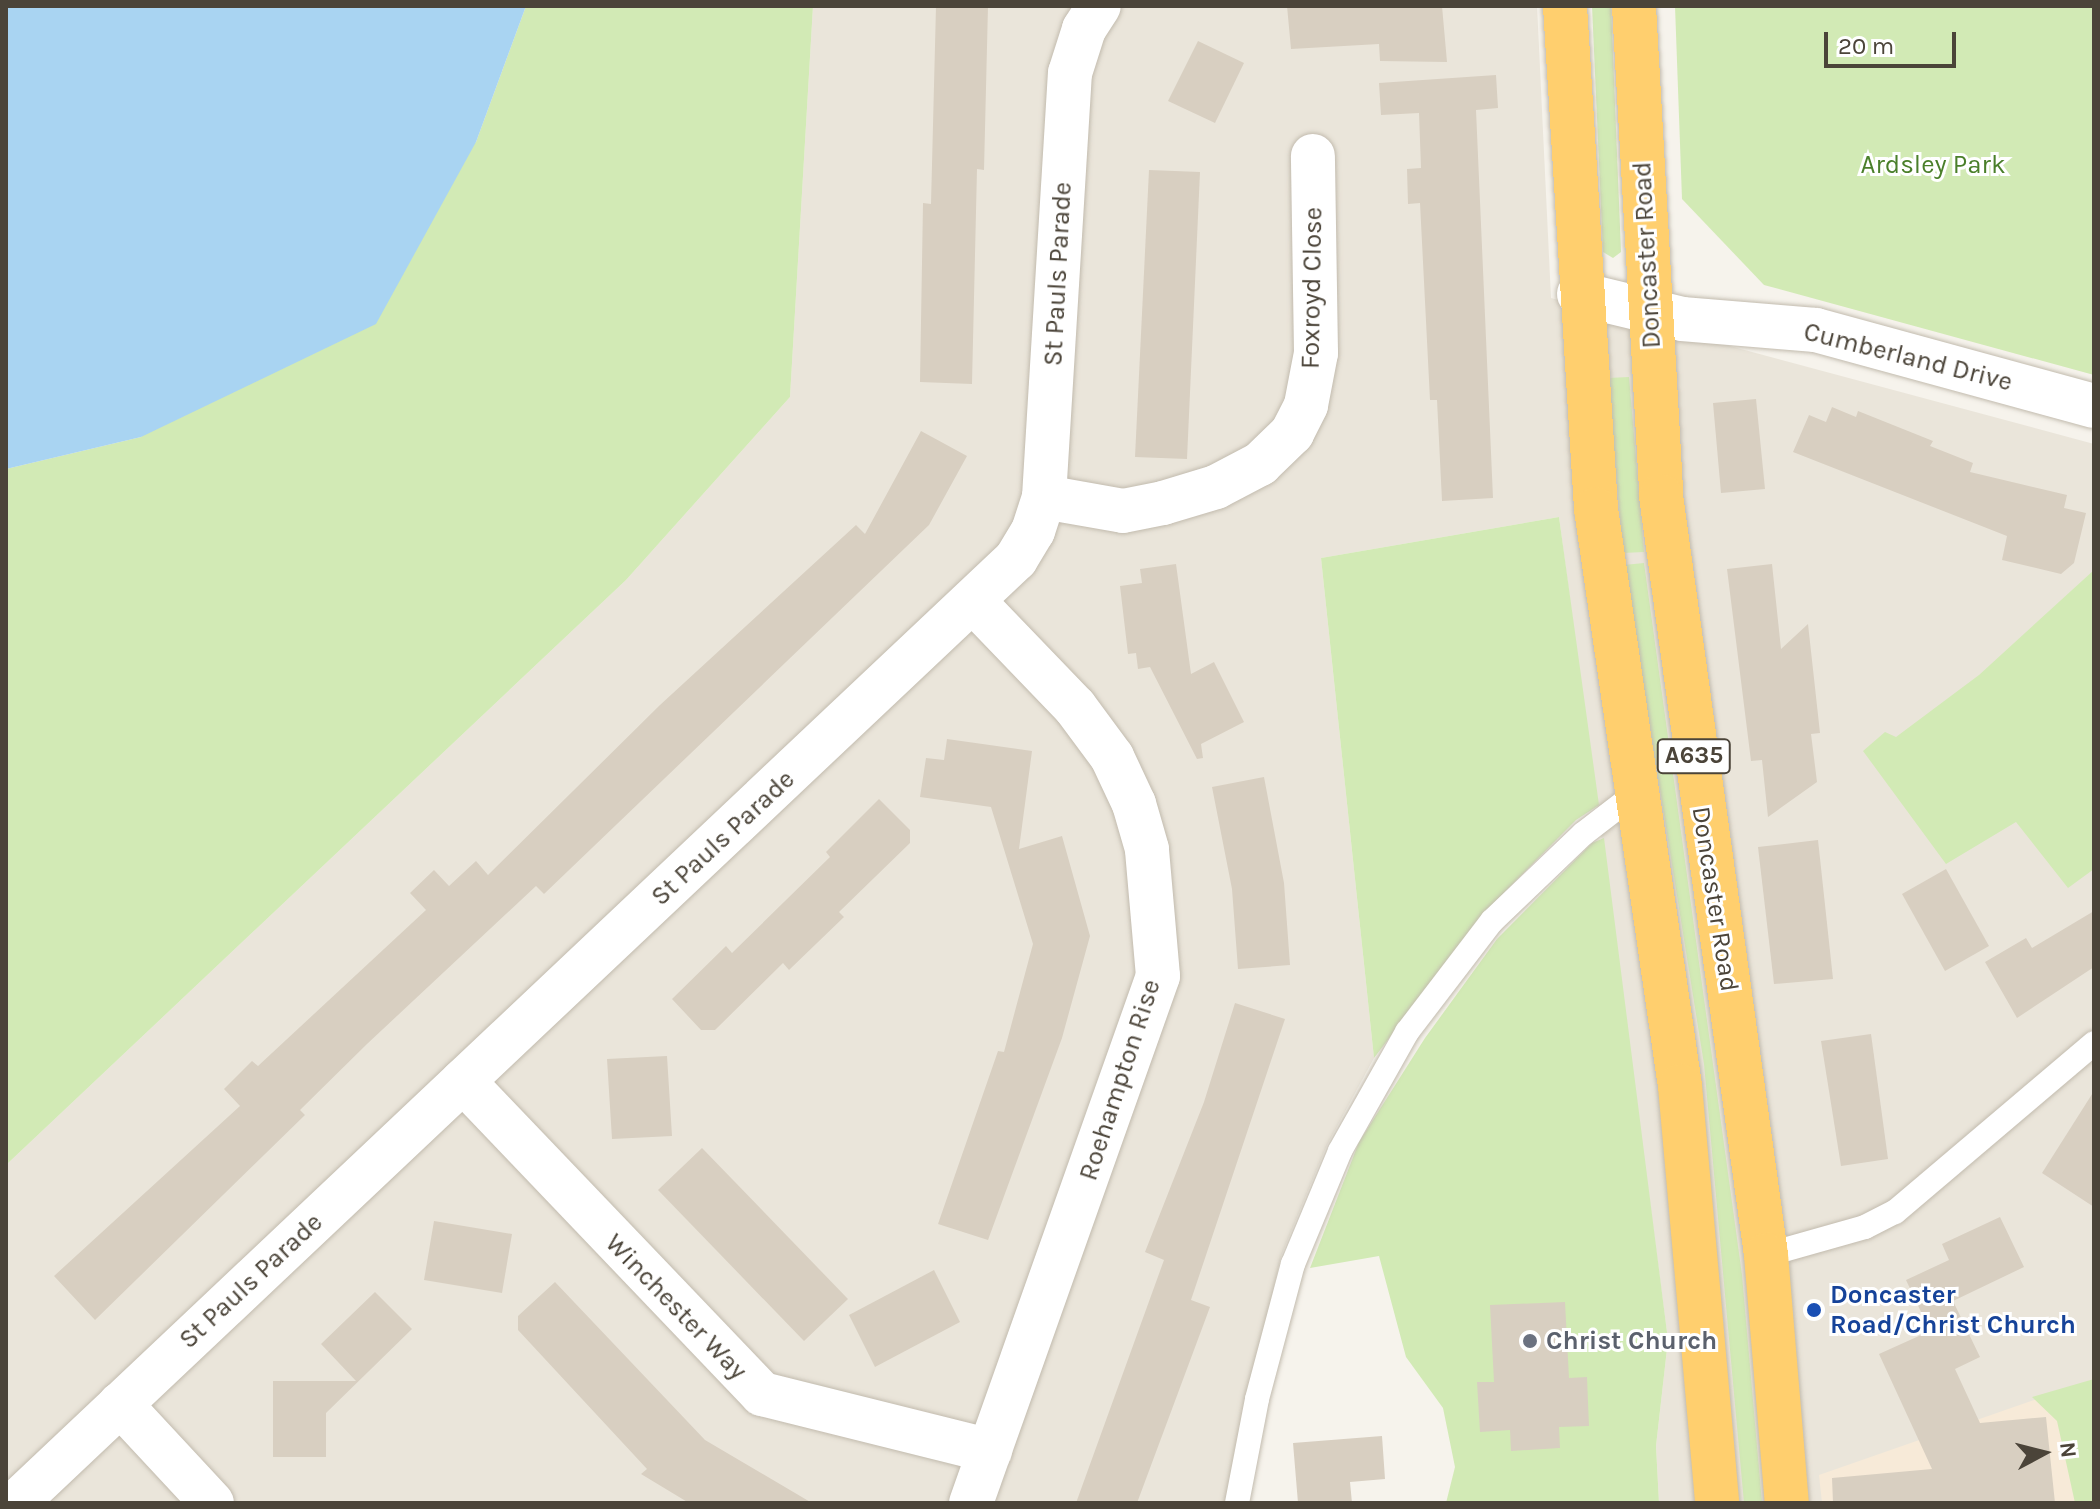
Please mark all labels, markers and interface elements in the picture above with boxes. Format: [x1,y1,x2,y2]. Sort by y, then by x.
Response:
scale bar [1828,16,1960,66]
text: 20 m [1838,32,1894,60]
park label: Ardsley Park [1860,149,2006,181]
street label: Doncaster Road [1627,161,1667,349]
street label: St Pauls Parade [1038,181,1078,367]
street label: Foxroyd Close [1295,207,1329,369]
street label: Cumberland Drive [1801,316,2015,398]
road number: A635 [1656,736,1732,776]
street label: St Pauls Parade [645,764,801,912]
street label: Doncaster Road [1685,804,1745,994]
street label: Roehampton Rise [1073,976,1167,1184]
street label: St Pauls Parade [173,1207,329,1355]
street label: Winchester Way [599,1228,753,1386]
place label: Doncaster Road/Christ Church [1830,1279,2076,1340]
marker: Doncaster Road/Christ Church [1805,1301,1823,1319]
place label: Christ Church [1546,1325,1717,1357]
marker: Christ Church [1521,1332,1539,1350]
north arrow [2004,1413,2084,1493]
text: N [2054,1441,2082,1459]

